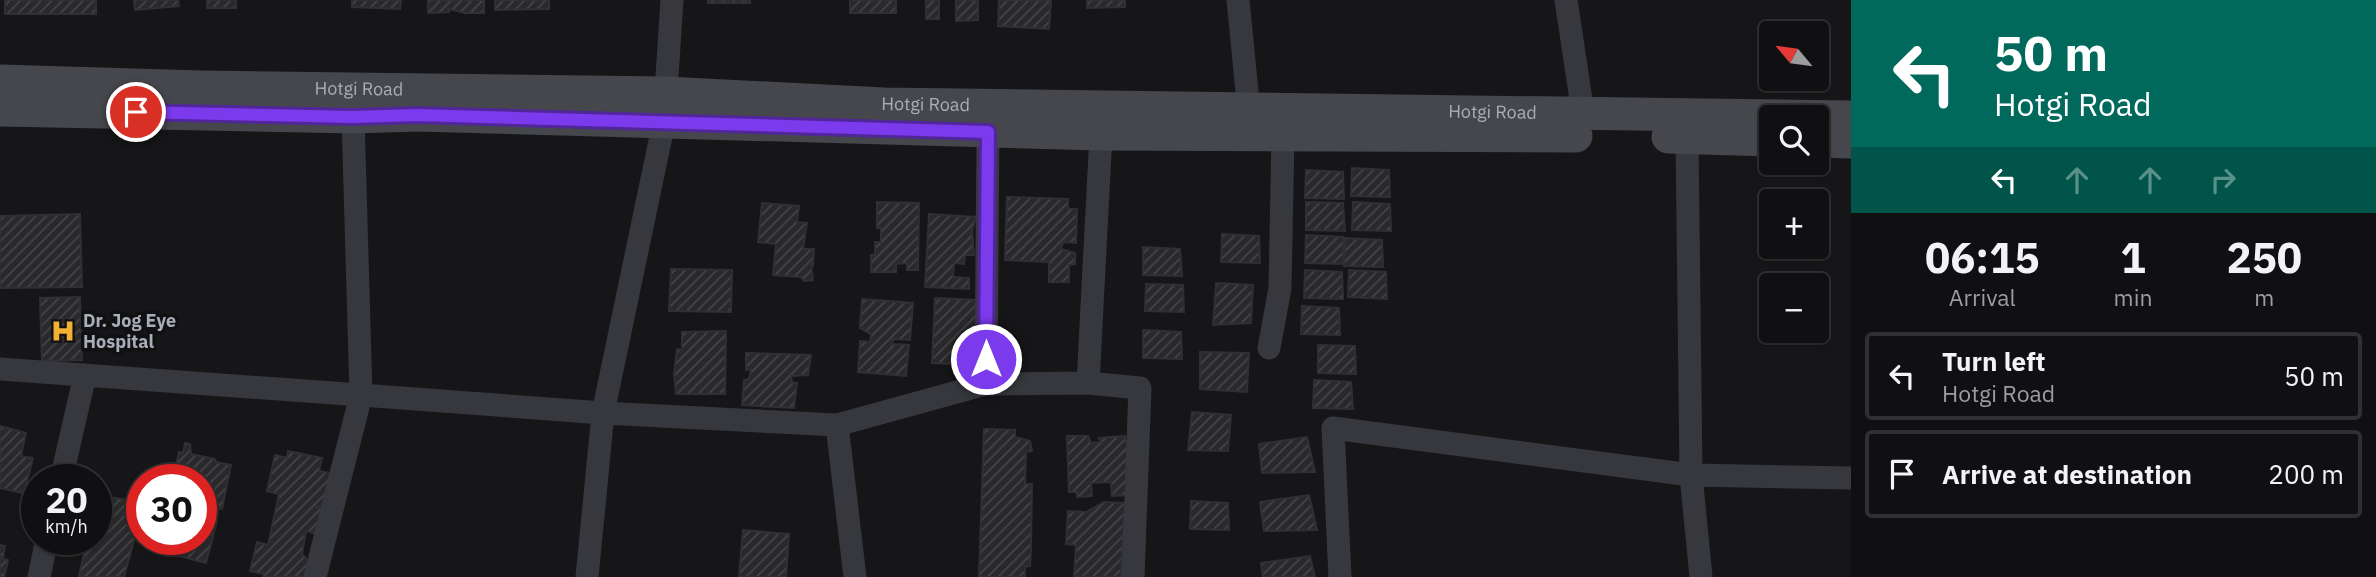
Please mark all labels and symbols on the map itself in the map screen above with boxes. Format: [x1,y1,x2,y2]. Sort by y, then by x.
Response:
north arrow [1759,21,1829,91]
street label: Hotgi Road [314,76,403,101]
pin [106,82,166,142]
street label: Hotgi Road [881,92,970,116]
street label: Hotgi Road [1448,100,1537,124]
place label: Dr. Jog Eye Hospital [83,309,176,353]
hospital icon: Dr. Jog Eye Hospital [49,317,77,345]
position arrow [949,322,1023,396]
speed limit sign: 30 [126,464,217,555]

